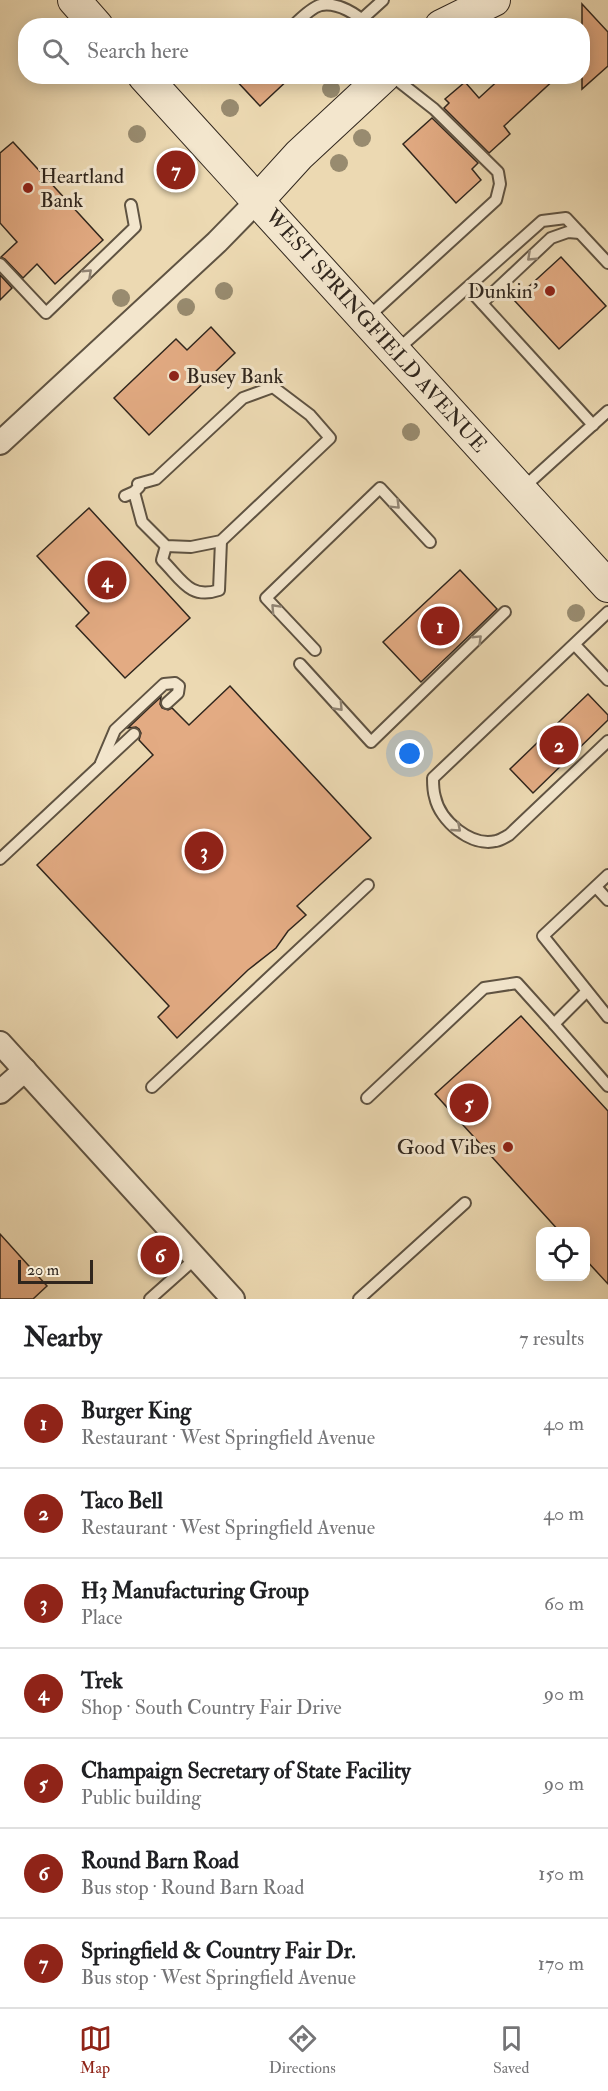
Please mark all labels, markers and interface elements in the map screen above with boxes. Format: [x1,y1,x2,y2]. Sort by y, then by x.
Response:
search box [18,18,590,84]
icon: search [39,35,72,68]
text: Search here [87,37,189,65]
pin: 7 [156,148,195,192]
place label: Heartland Bank [40,163,125,214]
marker: Heartland Bank [21,181,35,195]
street label: WEST SPRINGFIELD AVENUE [259,203,493,459]
one-way arrow [527,250,538,261]
one-way arrow [82,269,92,280]
place label: Dunkin' [467,278,538,305]
marker: Dunkin' [543,284,557,298]
place label: Busey Bank [186,363,284,390]
marker: Busey Bank [167,369,181,383]
one-way arrow [389,497,400,508]
pin: 4 [88,558,126,602]
one-way arrow [271,604,282,614]
pin: 1 [420,604,460,648]
one-way arrow [470,635,481,646]
one-way arrow [332,700,343,711]
pin: 2 [540,722,578,768]
your location [395,739,424,768]
one-way arrow [450,821,461,832]
pin: 3 [184,828,224,874]
pin: 5 [450,1080,488,1126]
place label: Good Vibes [397,1134,496,1161]
marker: Good Vibes [501,1140,515,1154]
map controls [536,1227,590,1281]
button: locate [536,1227,590,1281]
pin: 6 [140,1232,180,1278]
scale bar [18,1257,93,1284]
text: 20 m [27,1260,59,1280]
text: Nearby [24,1322,102,1354]
text: 7 results [519,1326,584,1351]
text: Burger King [81,1397,191,1425]
text: 1 [40,1411,47,1436]
text: 40 m [543,1411,584,1436]
text: Restaurant · West Springfield Avenue [81,1425,375,1450]
text: Taco Bell [81,1487,163,1515]
text: 2 [38,1501,49,1526]
text: 40 m [543,1501,584,1526]
text: Restaurant · West Springfield Avenue [81,1515,375,1540]
text: H3 Manufacturing Group [81,1577,309,1605]
text: 3 [40,1591,47,1616]
text: 60 m [544,1591,584,1616]
text: Place [81,1605,122,1630]
text: Trek [81,1667,123,1695]
text: 4 [38,1681,49,1706]
text: 90 m [544,1681,584,1706]
text: Shop · South Country Fair Drive [81,1695,342,1720]
text: Champaign Secretary of State Facility [81,1757,411,1785]
text: 5 [39,1771,48,1796]
text: 90 m [544,1771,584,1796]
text: Public building [81,1785,201,1810]
text: Round Barn Road [81,1847,239,1875]
text: 6 [38,1861,49,1886]
text: 150 m [538,1861,584,1886]
text: Bus stop · Round Barn Road [81,1875,304,1900]
text: Springfield & Country Fair Dr. [81,1937,356,1965]
text: 7 [39,1951,48,1976]
text: 170 m [538,1951,584,1976]
text: Bus stop · West Springfield Avenue [81,1965,356,1990]
tab: Map [79,2022,112,2078]
tab: Directions [269,2022,336,2078]
tab: Saved [493,2022,529,2078]

